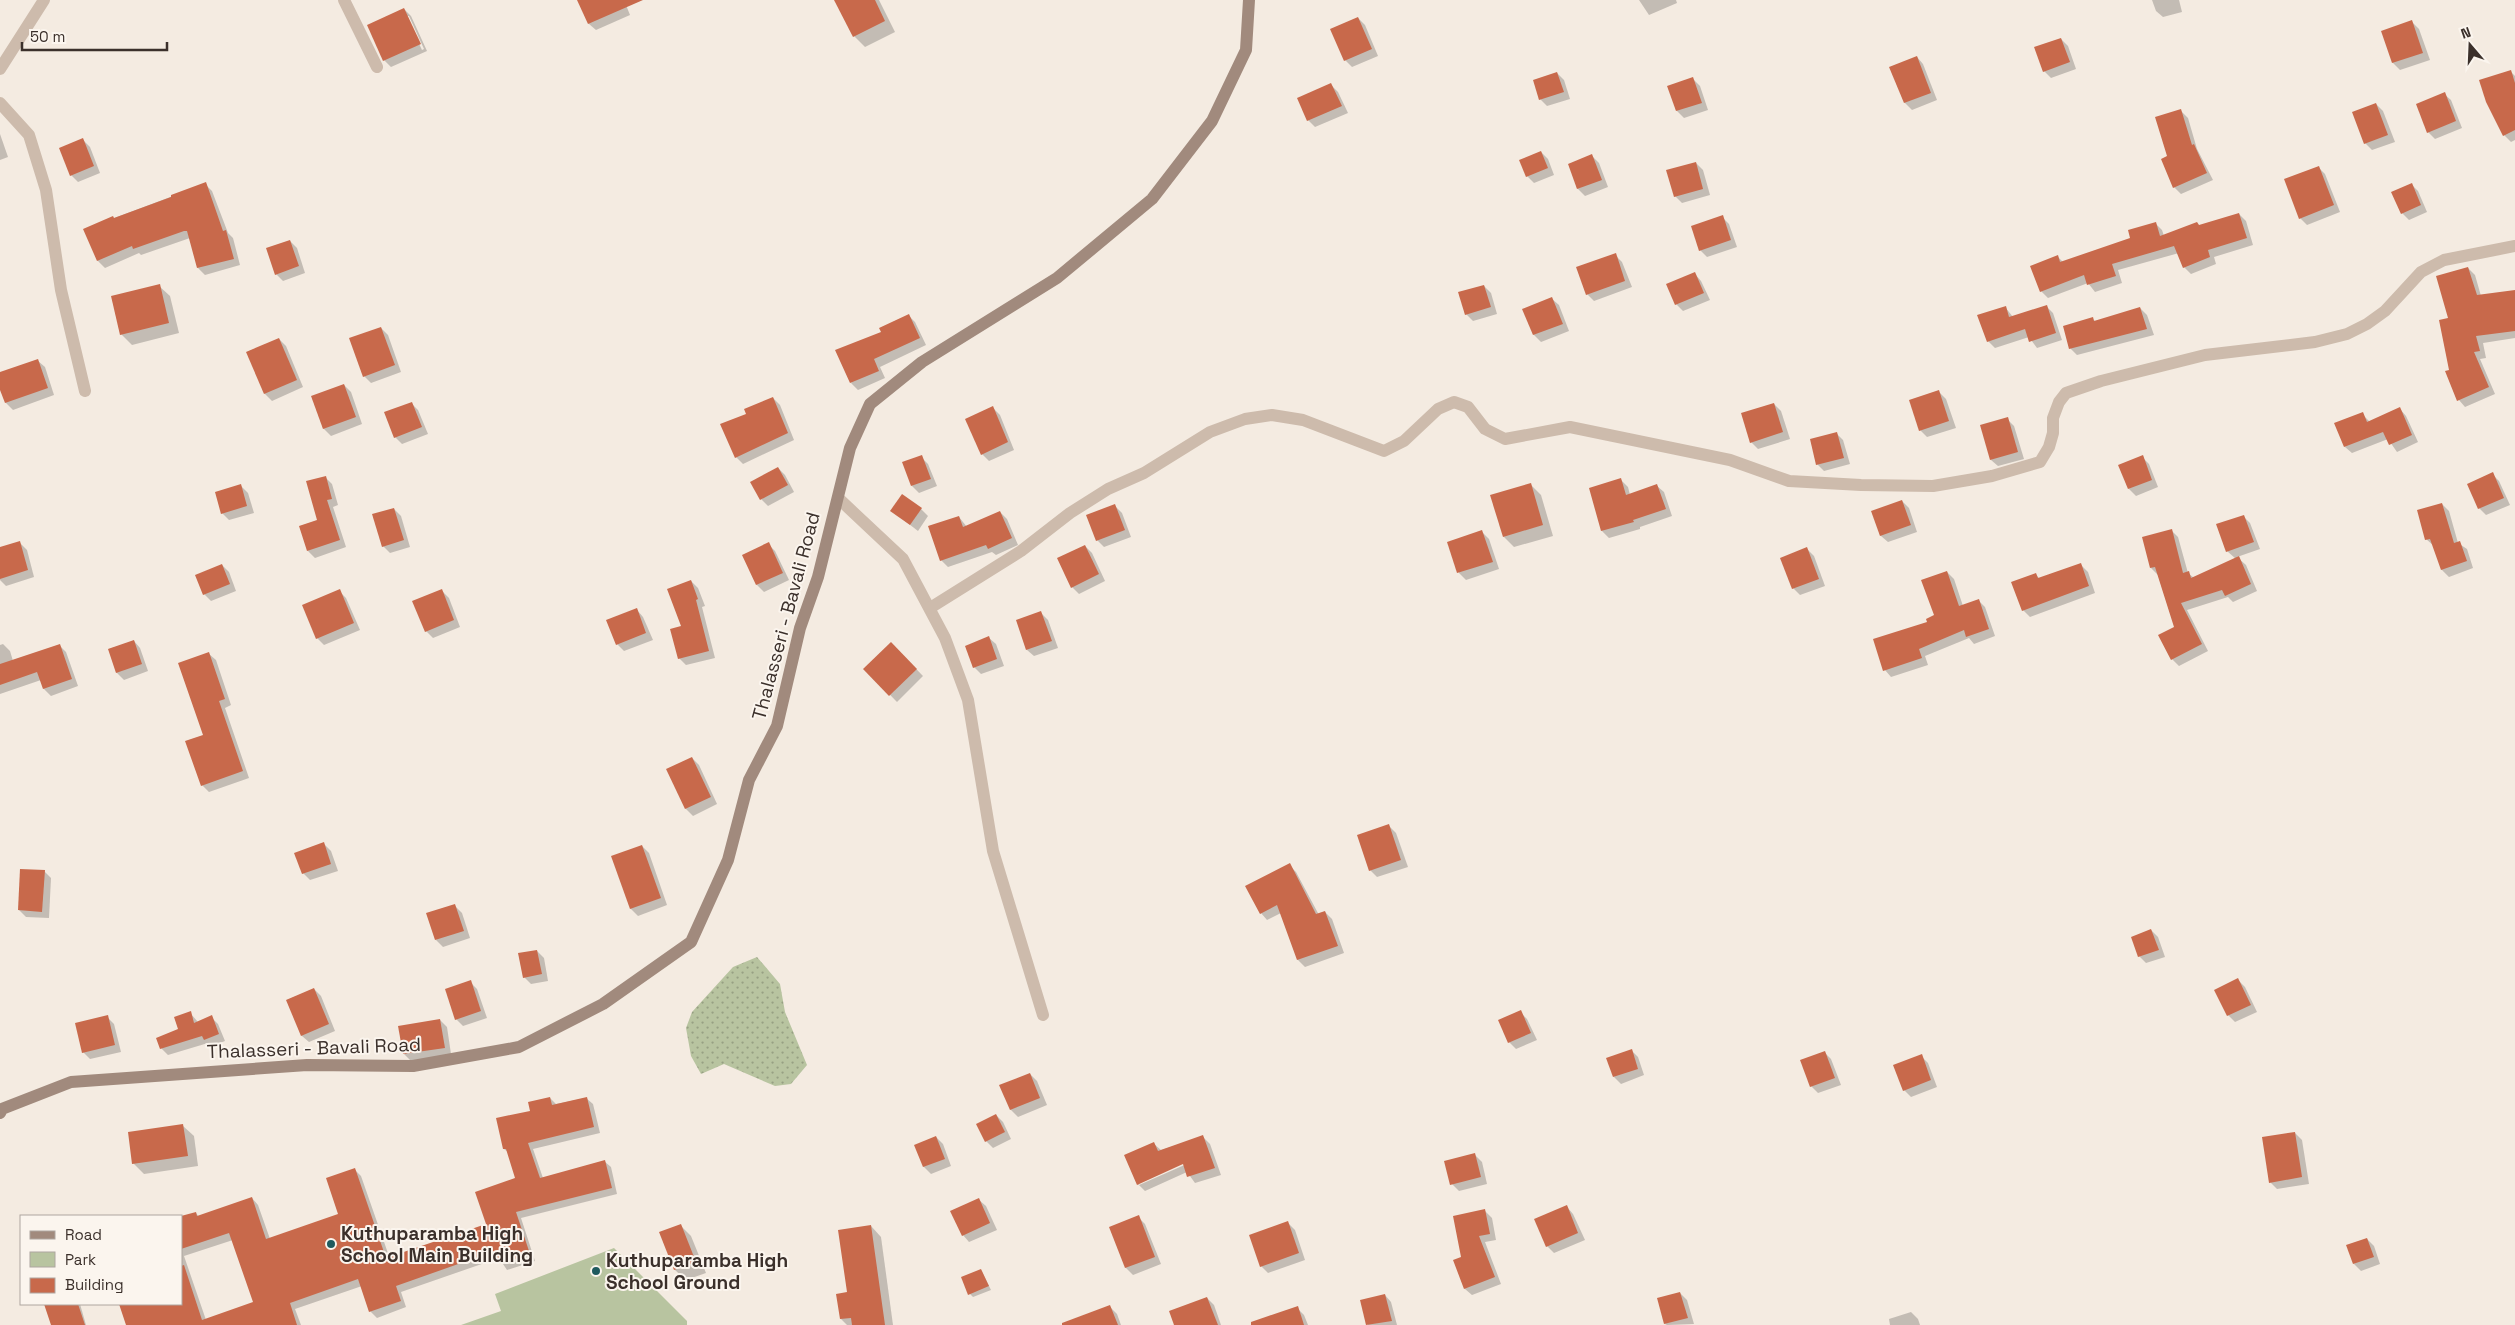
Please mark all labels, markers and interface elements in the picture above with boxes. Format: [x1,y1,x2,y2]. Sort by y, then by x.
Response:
scale bar [22,20,168,52]
north arrow [2445,20,2495,70]
text: N [2458,23,2473,43]
text: 50 m [30,27,65,46]
street label: Thalasseri - Bavali Road [746,509,826,723]
street label: Thalasseri - Bavali Road [206,1032,422,1064]
legend [20,1215,182,1305]
place label: Kuthuparamba High School Main Building [341,1221,533,1268]
text: Road [65,1225,102,1244]
marker: Kuthuparamba High School Main Building [325,1238,337,1250]
place label: Kuthuparamba High School Ground [606,1248,788,1295]
text: Park [65,1250,96,1269]
marker: Kuthuparamba High School Ground [590,1265,602,1277]
text: Building [65,1275,124,1294]

